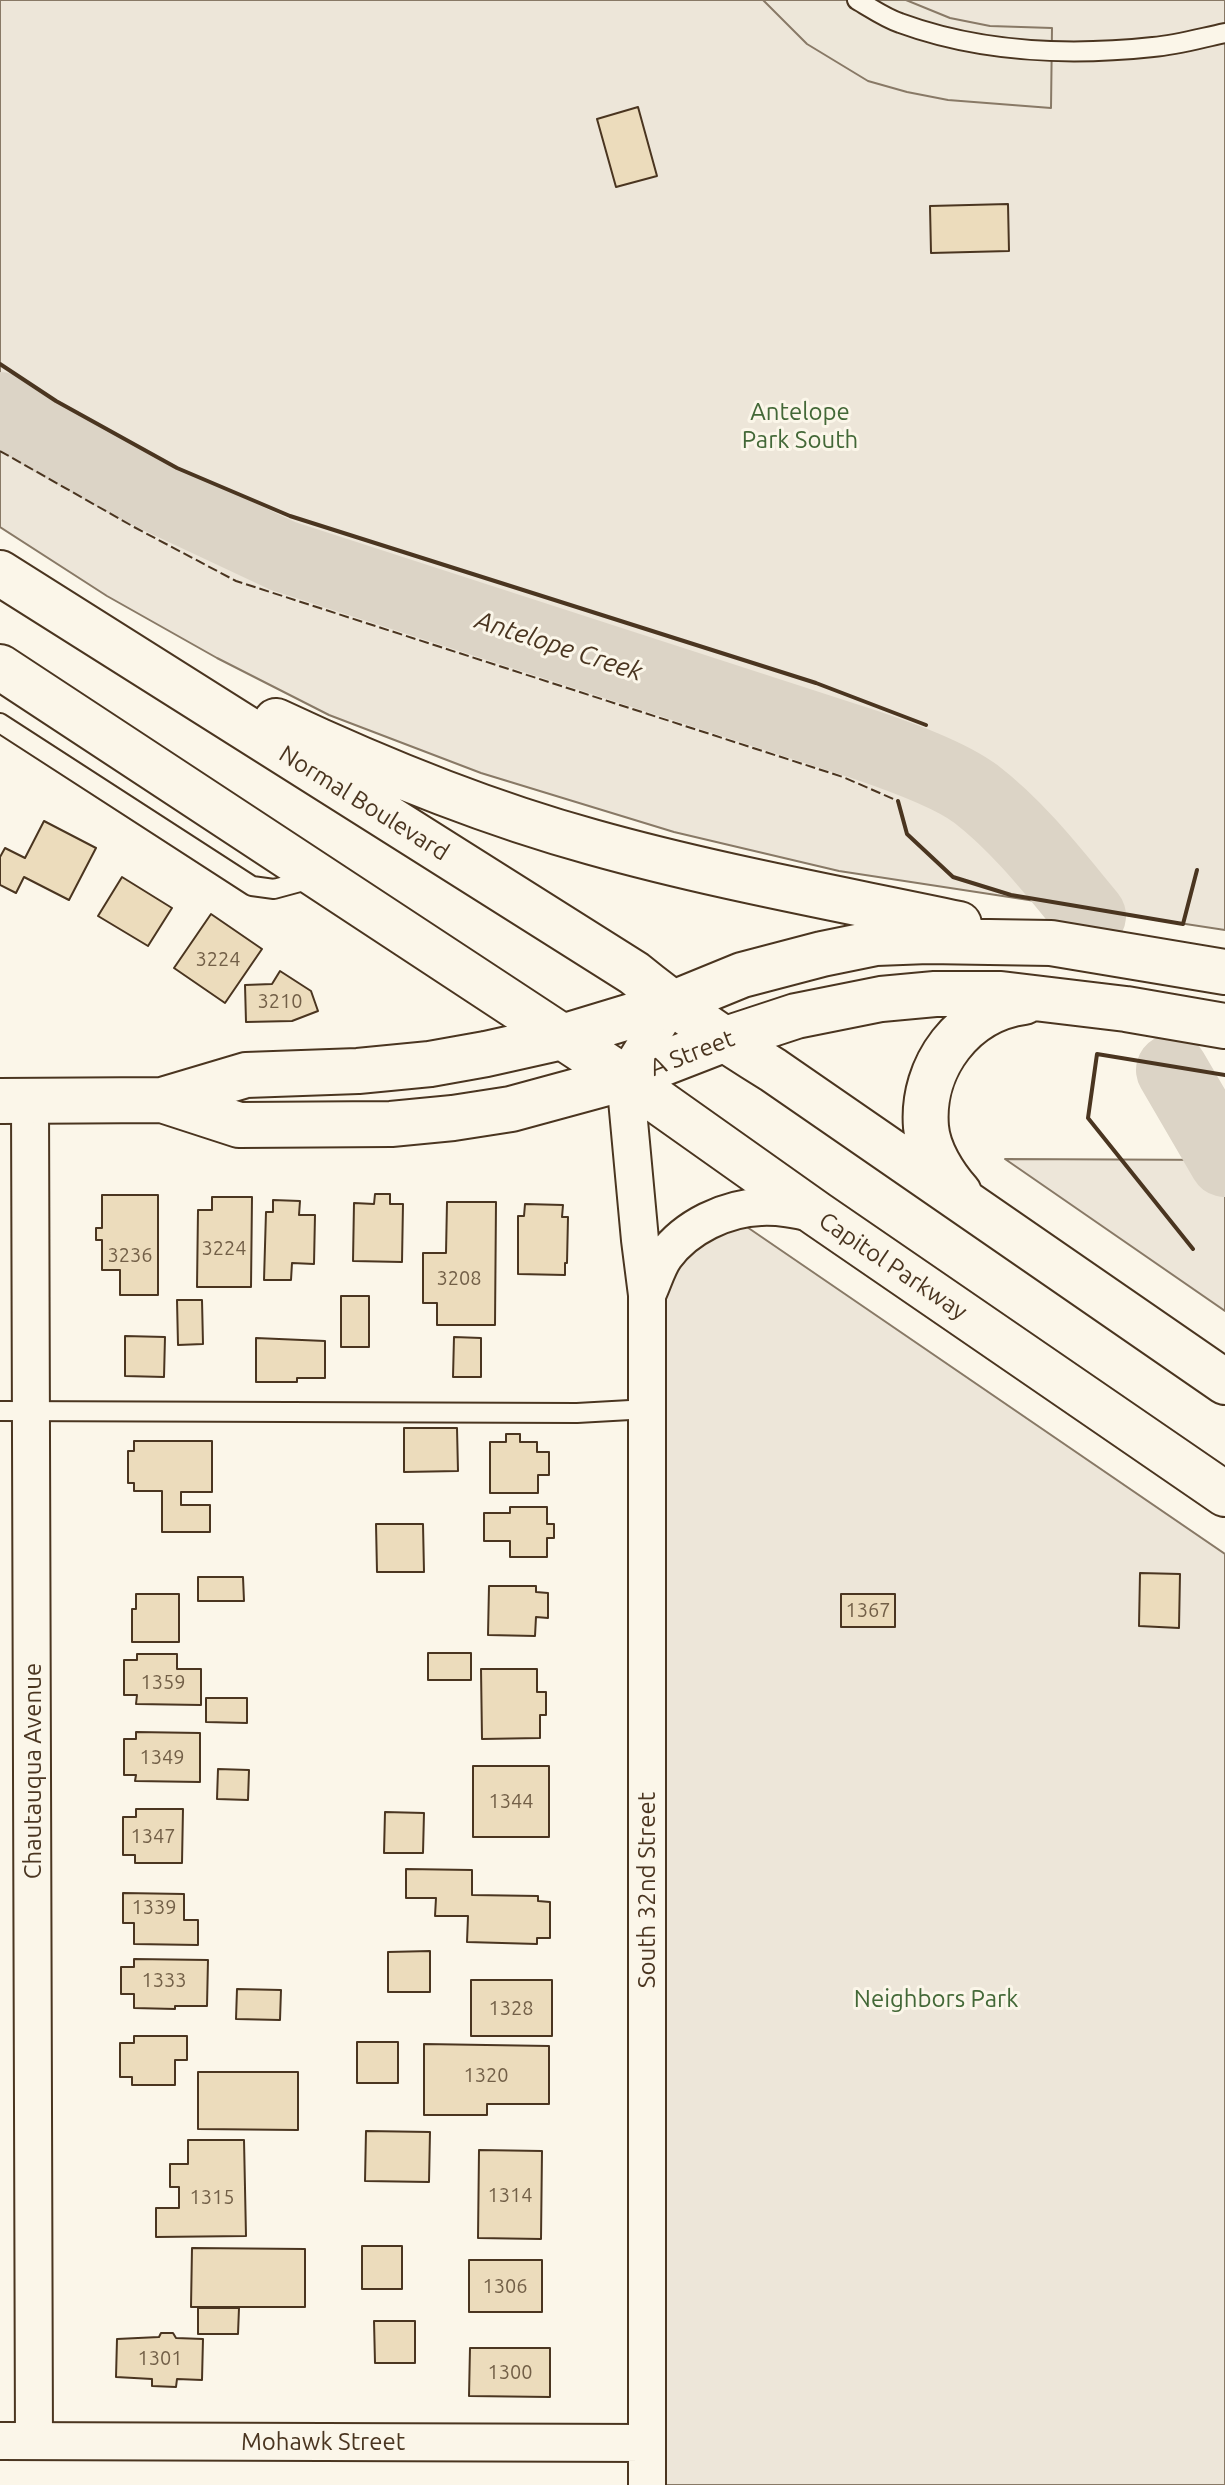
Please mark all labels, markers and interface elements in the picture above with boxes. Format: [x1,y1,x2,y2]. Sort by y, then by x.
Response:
park label: Antelope Park South [742,398,858,454]
water label: Antelope Creek [471,604,647,688]
street label: Normal Boulevard [274,739,454,867]
house number: 3224 [195,947,241,971]
house number: 3210 [257,989,303,1013]
street label: A Street [646,1024,738,1082]
street label: Capitol Parkway [813,1206,973,1326]
house number: 3224 [201,1236,247,1260]
house number: 3236 [107,1243,153,1267]
house number: 3208 [436,1266,482,1290]
house number: 1367 [845,1598,891,1622]
street label: Chautauqua Avenue [19,1663,47,1879]
house number: 1359 [140,1670,186,1694]
house number: 1349 [139,1745,185,1769]
house number: 1344 [488,1789,534,1813]
street label: South 32nd Street [633,1792,661,1988]
house number: 1347 [130,1824,176,1848]
house number: 1339 [131,1895,177,1919]
house number: 1333 [141,1968,187,1992]
park label: Neighbors Park [854,1985,1018,2013]
house number: 1328 [488,1996,534,2020]
house number: 1320 [463,2063,509,2087]
house number: 1314 [487,2183,533,2207]
house number: 1315 [189,2185,235,2209]
house number: 1306 [482,2274,528,2298]
house number: 1301 [137,2346,183,2370]
house number: 1300 [487,2360,533,2384]
street label: Mohawk Street [241,2428,405,2456]

